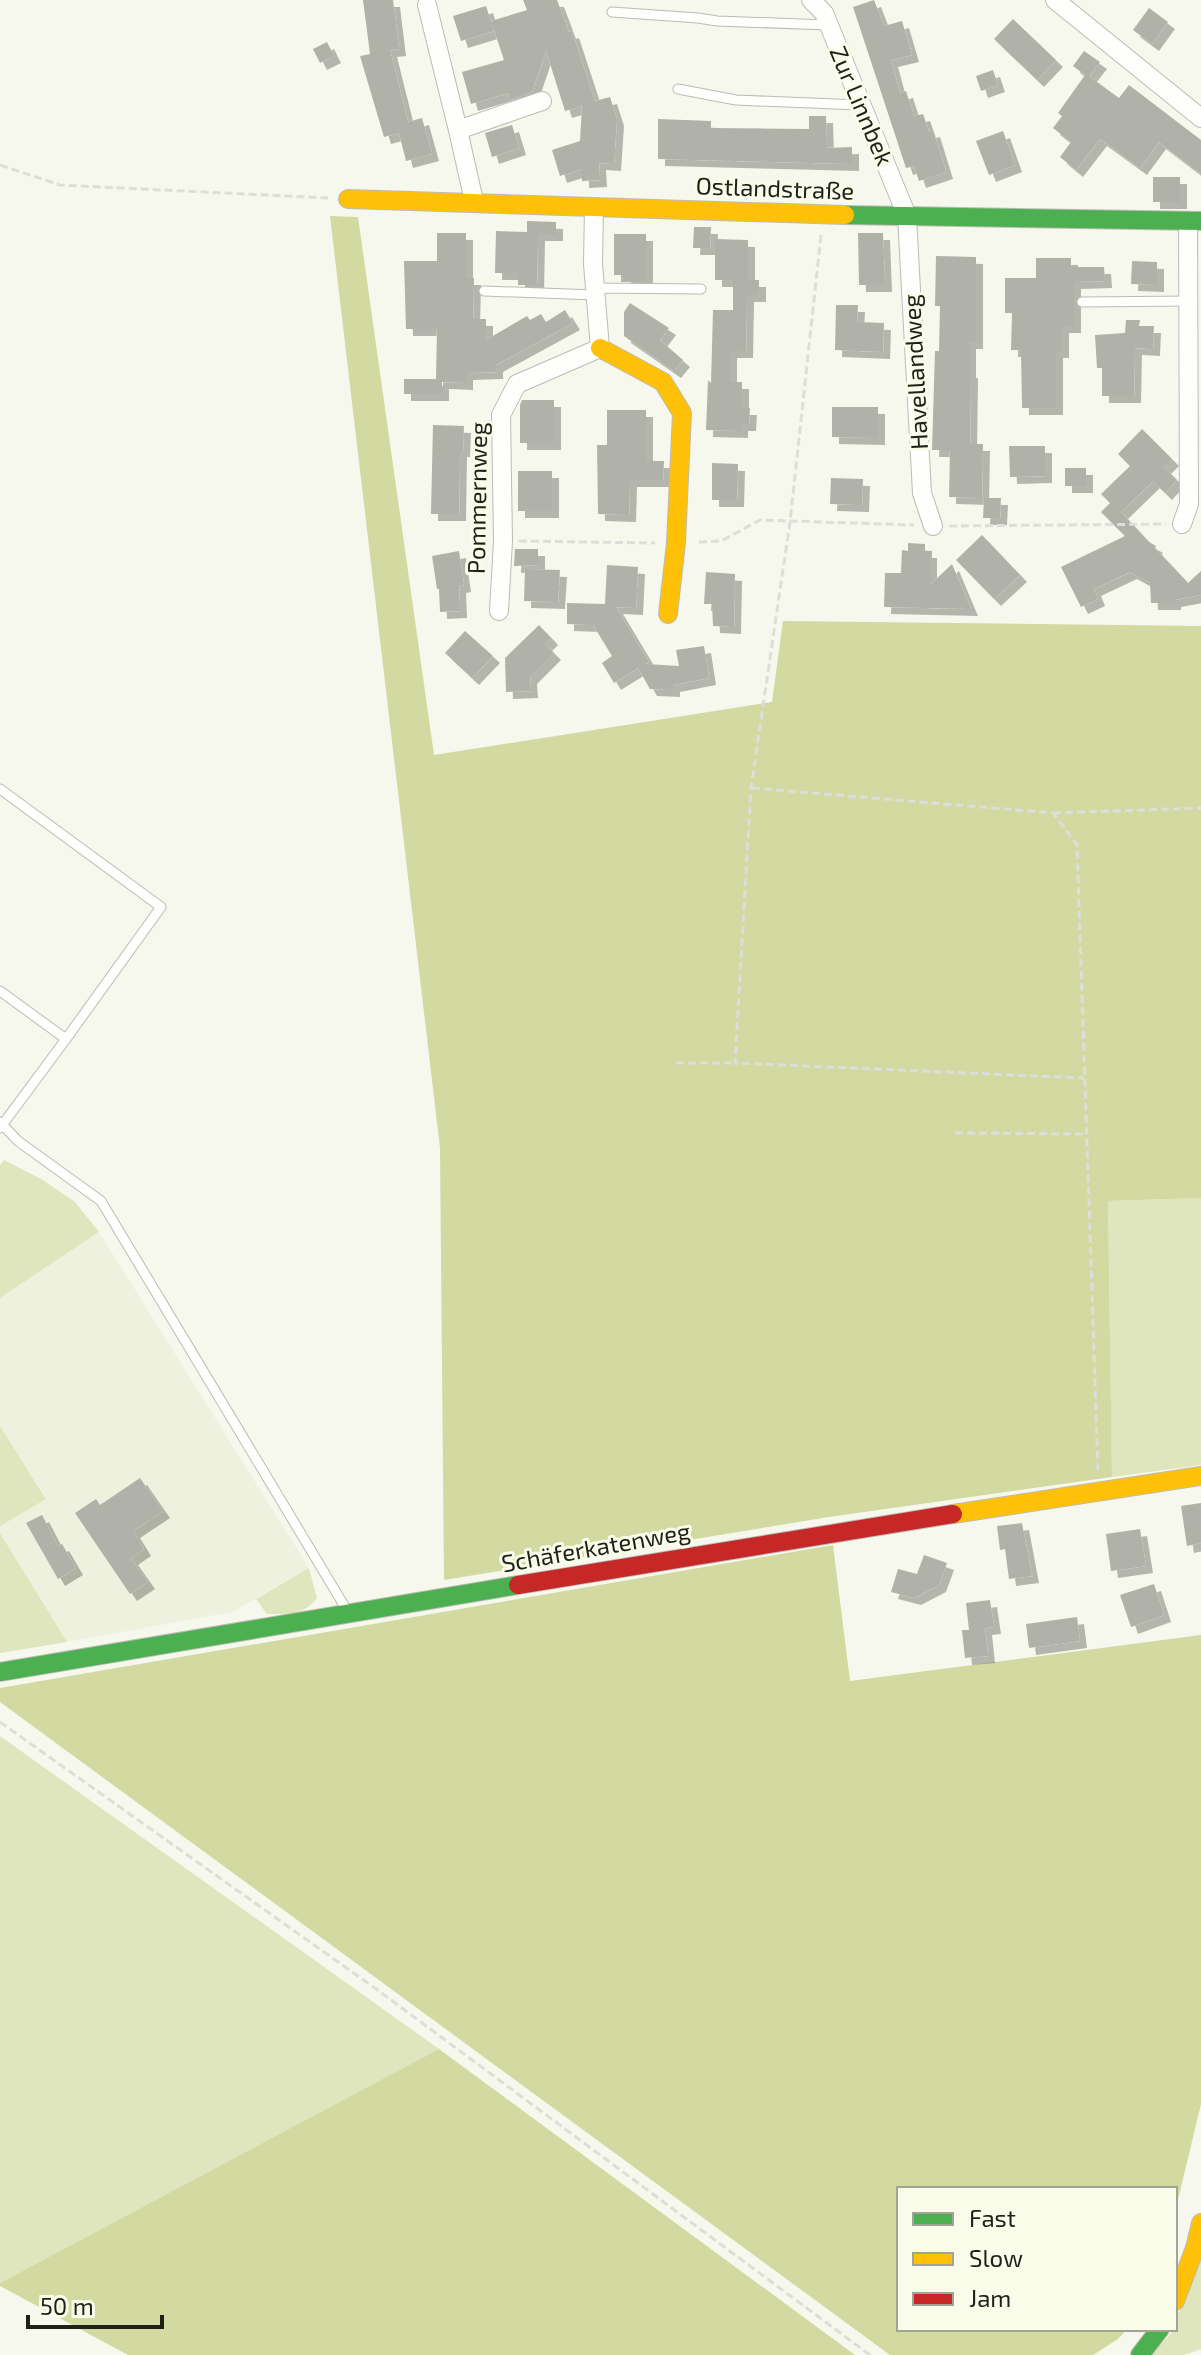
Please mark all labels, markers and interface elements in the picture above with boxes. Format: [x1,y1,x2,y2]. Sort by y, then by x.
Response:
street label: Zur Linnbek [824,41,900,169]
street label: Ostlandstraße [695,170,855,205]
street label: Havellandweg [896,294,933,451]
street label: Pommernweg [461,422,492,574]
street label: Schäferkatenweg [499,1516,692,1577]
legend [897,2187,1177,2331]
text: Fast [969,2203,1016,2232]
text: Slow [969,2243,1023,2272]
scale bar [28,2279,162,2329]
text: Jam [969,2283,1011,2312]
text: 50 m [40,2291,94,2320]

